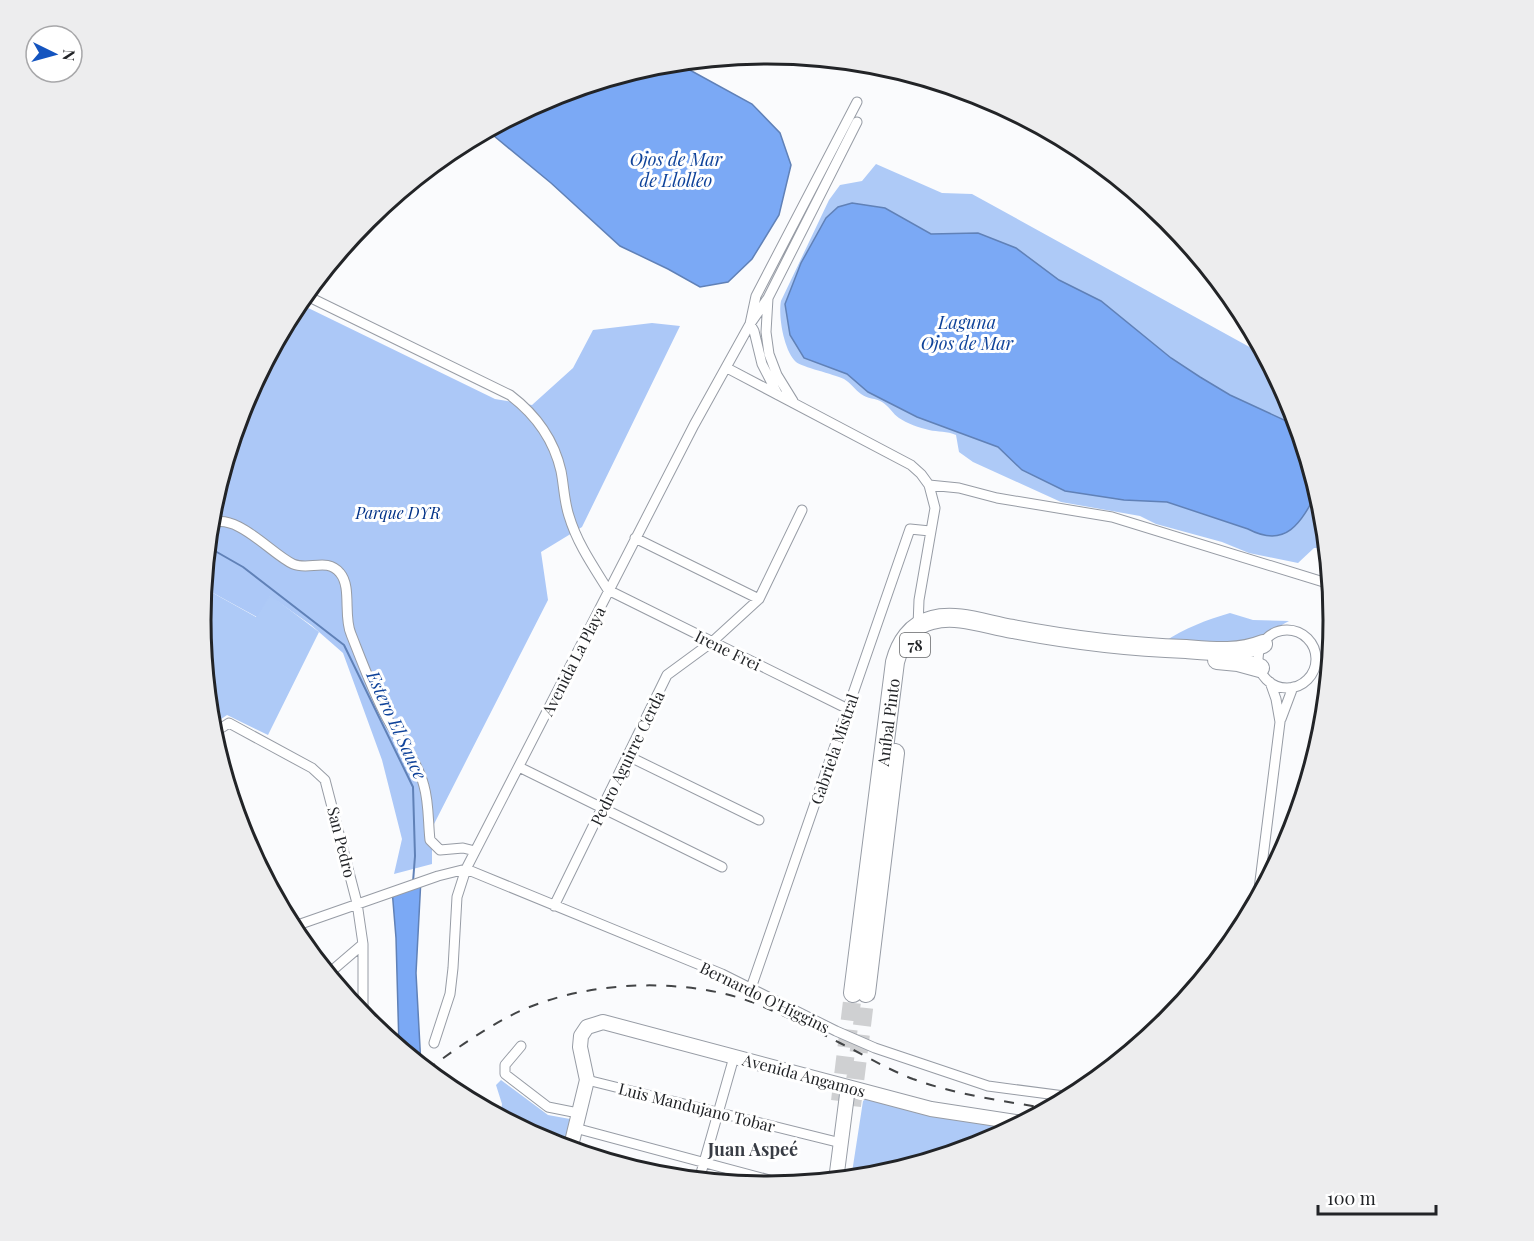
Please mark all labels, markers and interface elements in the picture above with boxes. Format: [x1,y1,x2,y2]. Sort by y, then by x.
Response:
north arrow [24,24,84,84]
text: N [58,49,80,62]
water label: Ojos de Mar de Llolleo [630,147,724,192]
water label: Laguna Ojos de Mar [921,310,1015,355]
park label: Parque DYR [354,502,441,523]
street label: Avenida La Playa [536,603,610,720]
street label: Irene Frei [692,625,765,675]
road number: 78 [900,633,930,657]
water label: Estero El Sauce [361,666,433,783]
street label: Aníbal Pinto [871,677,903,768]
street label: Pedro Aguirre Cerda [585,687,669,829]
street label: Gabriela Mistral [805,691,863,807]
street label: San Pedro [323,804,361,880]
street label: Bernardo O'Higgins [697,957,833,1037]
street label: Avenida Angamos [739,1048,868,1102]
street label: Luis Mandujano Tobar [616,1077,778,1137]
district label: Juan Aspeé [707,1137,798,1161]
scale bar [1318,1178,1436,1216]
text: 100 m [1327,1186,1376,1210]

